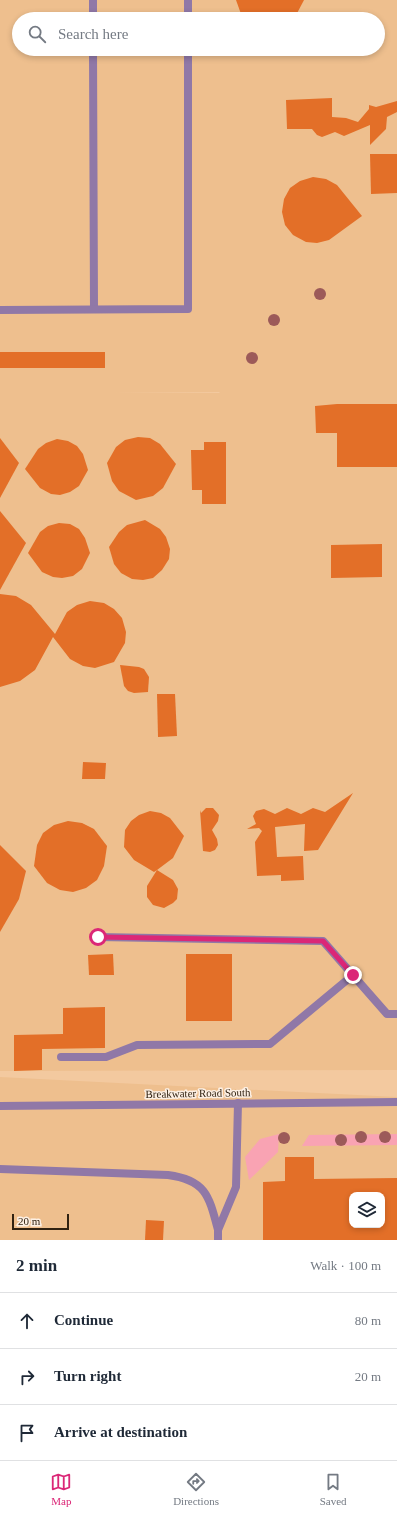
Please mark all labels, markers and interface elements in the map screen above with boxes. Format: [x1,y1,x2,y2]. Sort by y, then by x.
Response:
search box [12,12,385,56]
icon: search [26,23,48,45]
text: Search here [58,26,128,42]
route start [89,928,107,946]
route end [344,966,362,984]
street label: Breakwater Road South [145,1086,251,1100]
map controls [349,1192,385,1228]
button: layers [349,1192,385,1228]
scale bar [12,1212,69,1231]
text: 20 m [18,1215,40,1227]
text: 2 min [16,1256,57,1275]
text: Walk · 100 m [310,1258,381,1273]
icon: ahead [16,1310,38,1332]
text: Continue [54,1312,113,1328]
text: 80 m [355,1313,381,1328]
icon: right [16,1366,38,1388]
text: Turn right [54,1368,121,1384]
text: 20 m [355,1369,381,1384]
icon: arrive [16,1422,38,1444]
text: Arrive at destination [54,1424,187,1440]
tab: Map [50,1471,72,1507]
tab: Directions [173,1471,219,1507]
tab: Saved [320,1471,347,1507]

